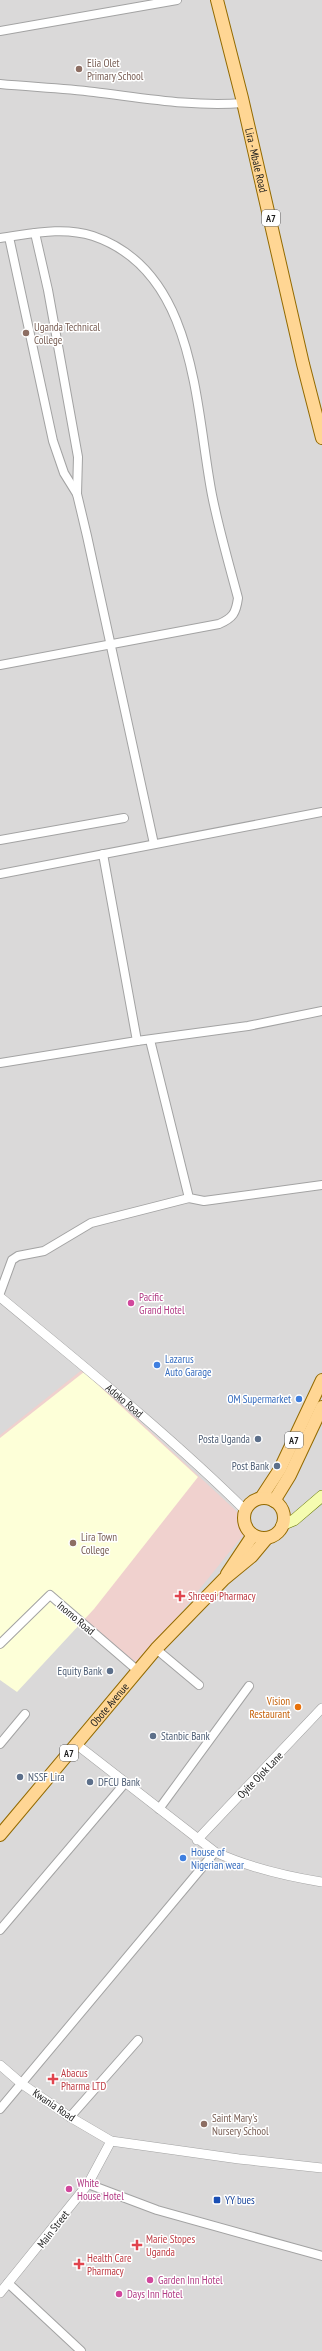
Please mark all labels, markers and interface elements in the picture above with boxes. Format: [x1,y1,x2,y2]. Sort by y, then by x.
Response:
place label: Elia Olet Primary School [87,56,144,83]
marker: Elia Olet Primary School [74,64,84,74]
street label: Lira - Mbale Road [242,127,271,194]
road number: A7 [262,210,280,226]
place label: Uganda Technical College [34,320,100,347]
marker: Uganda Technical College [21,328,31,338]
place label: Pacific Grand Hotel [139,1290,185,1317]
marker: Pacific Grand Hotel [126,1298,136,1308]
place label: Lazarus Auto Garage [165,1352,212,1379]
marker: Lazarus Auto Garage [152,1360,162,1370]
street label: Adoko Road [103,1381,146,1421]
place label: OM Supermarket [227,1392,291,1406]
marker: OM Supermarket [294,1394,304,1404]
place label: Posta Uganda [198,1432,250,1446]
road number: A7 [285,1432,303,1448]
marker: Posta Uganda [253,1434,263,1444]
place label: Post Bank [232,1459,270,1473]
marker: Post Bank [272,1461,282,1471]
place label: Lira Town College [81,1530,117,1557]
marker: Lira Town College [68,1538,78,1548]
place label: Shreegi Pharmacy [188,1589,257,1603]
marker: Shreegi Pharmacy [175,1591,185,1601]
street label: Inomo Road [54,1598,98,1638]
place label: Equity Bank [58,1664,103,1678]
marker: Equity Bank [105,1666,115,1676]
street label: Obote Avenue [87,1680,132,1730]
place label: Vision Restaurant [249,1694,290,1721]
marker: Vision Restaurant [293,1702,303,1712]
place label: Stanbic Bank [161,1729,211,1743]
marker: Stanbic Bank [148,1731,158,1741]
road number: A7 [60,1745,78,1761]
street label: Oyite Ojok Lane [234,1748,286,1801]
place label: NSSF Lira [28,1770,65,1784]
marker: NSSF Lira [15,1772,25,1782]
place label: DFCU Bank [98,1775,141,1789]
marker: DFCU Bank [85,1777,95,1787]
place label: House of Nigerian wear [191,1845,244,1872]
marker: House of Nigerian wear [178,1853,188,1863]
place label: Abacus Pharma LTD [61,2066,106,2093]
marker: Abacus Pharma LTD [48,2074,58,2084]
street label: Kwania Road [30,2086,78,2125]
place label: Saint Mary's Nursery School [212,2111,269,2138]
marker: Saint Mary's Nursery School [199,2119,209,2129]
place label: White House Hotel [77,2176,124,2203]
marker: White House Hotel [64,2184,74,2194]
place label: YY bues [225,2193,255,2207]
marker: YY bues [212,2195,222,2205]
street label: Main Street [34,2207,72,2251]
place label: Marie Stopes Uganda [146,2232,195,2259]
marker: Marie Stopes Uganda [131,2239,143,2251]
place label: Health Care Pharmacy [87,2251,132,2278]
marker: Health Care Pharmacy [74,2259,84,2269]
place label: Garden Inn Hotel [158,2273,223,2287]
marker: Garden Inn Hotel [145,2275,155,2285]
place label: Days Inn Hotel [127,2287,183,2301]
marker: Days Inn Hotel [114,2289,124,2299]

